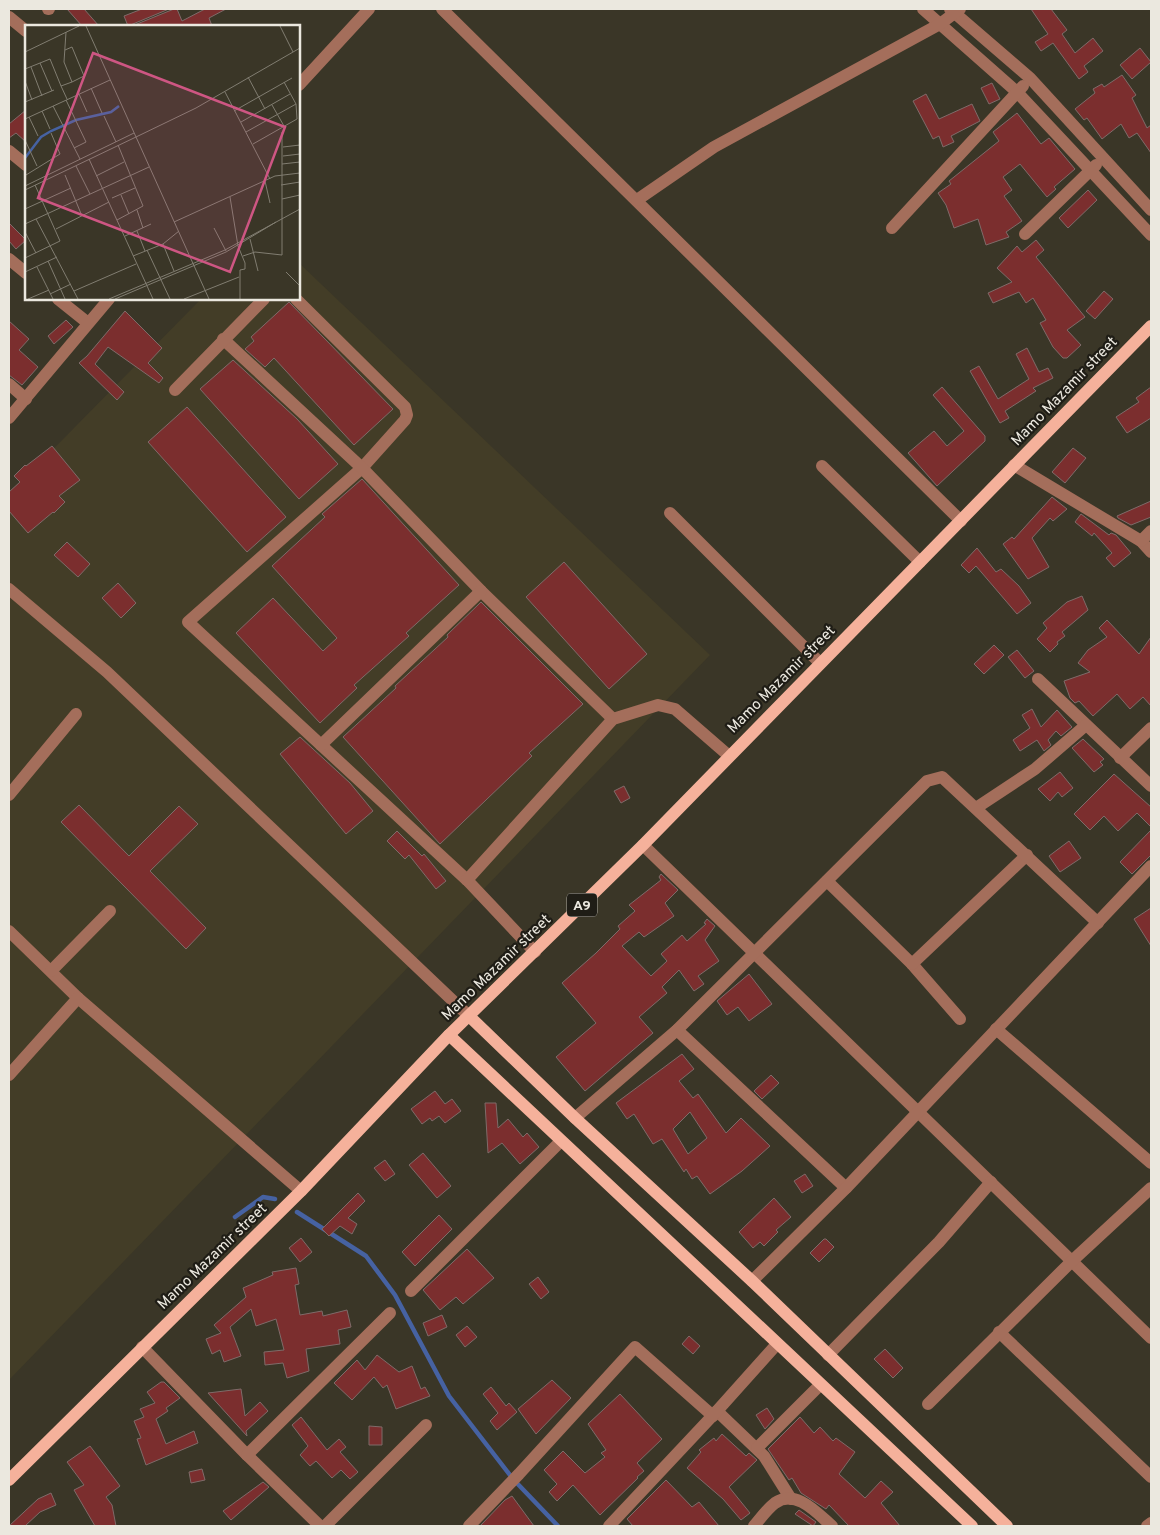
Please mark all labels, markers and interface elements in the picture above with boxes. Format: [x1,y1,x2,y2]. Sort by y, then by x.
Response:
inset map [25,25,300,300]
street label: Mamo Mazamir street [1008,333,1122,451]
street label: Mamo Mazamir street [724,622,840,738]
road number: A9 [567,894,597,916]
street label: Mamo Mazamir street [438,911,556,1025]
street label: Mamo Mazamir street [154,1200,272,1314]

